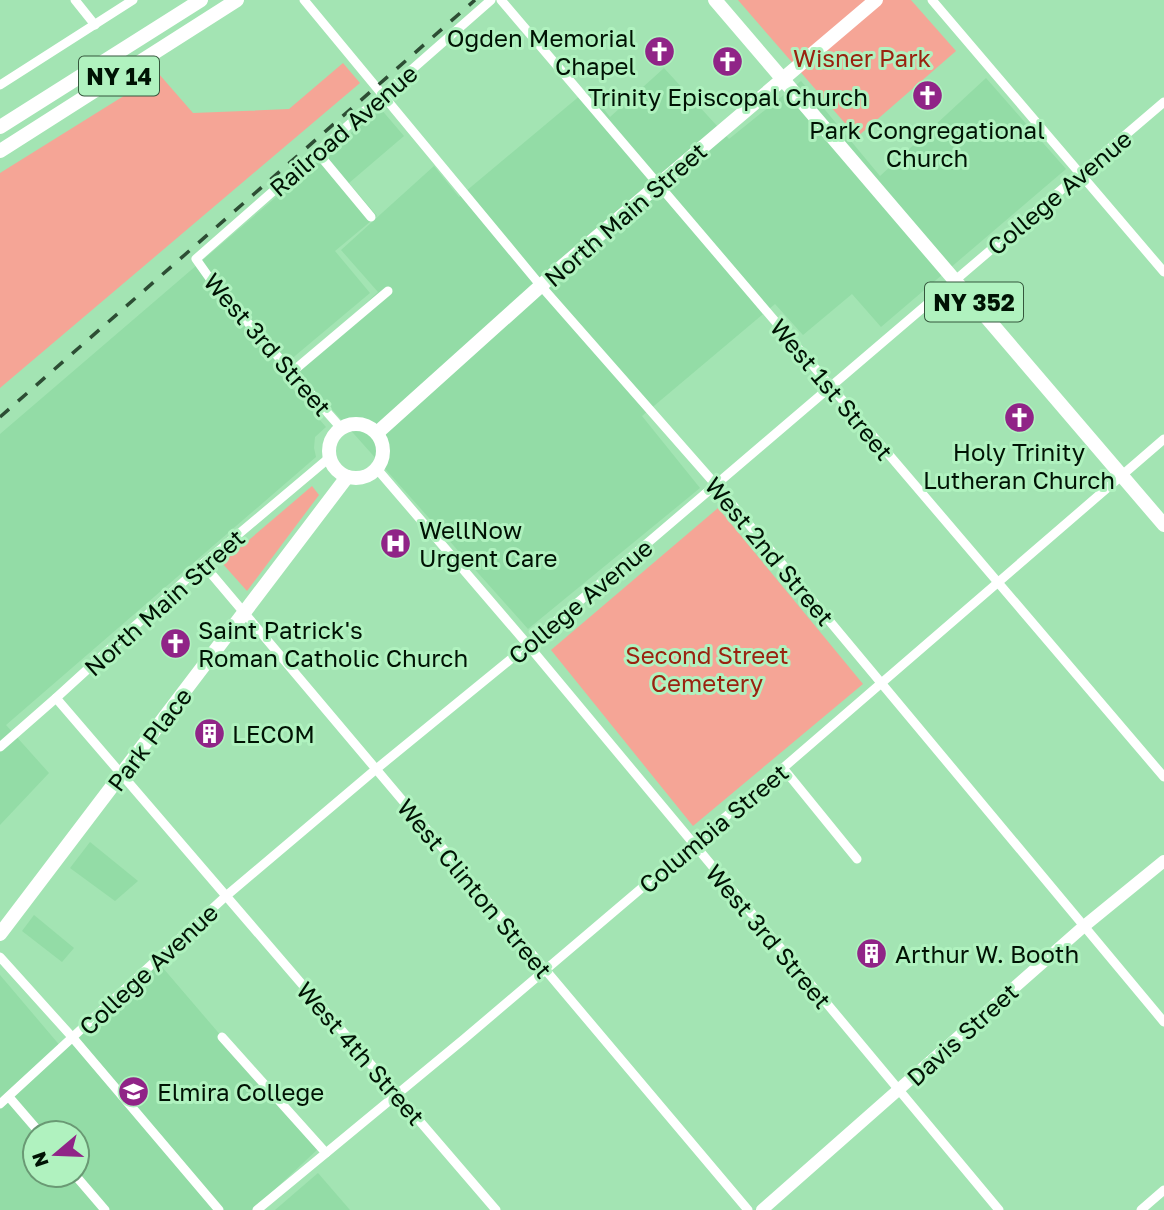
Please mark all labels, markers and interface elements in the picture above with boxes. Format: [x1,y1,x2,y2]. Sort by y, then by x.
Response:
place label: Ogden Memorial Chapel [447,23,636,80]
church icon: Ogden Memorial Chapel [642,34,676,68]
park label: Wisner Park [793,43,931,72]
church icon: Trinity Episcopal Church [711,45,745,79]
road number: NY 14 [79,57,159,96]
street label: Railroad Avenue [263,58,423,202]
church icon: Park Congregational Church [910,78,944,112]
place label: Trinity Episcopal Church [588,82,868,111]
place label: Park Congregational Church [809,115,1045,172]
street label: College Avenue [981,123,1137,261]
street label: North Main Street [538,136,712,292]
street label: West 3rd Street [198,267,338,421]
road number: NY 352 [925,282,1023,322]
street label: West 1st Street [765,313,899,465]
church icon: Holy Trinity Lutheran Church [1002,400,1036,434]
place label: Holy Trinity Lutheran Church [923,437,1115,494]
street label: West 2nd Street [699,471,841,631]
place label: WellNow Urgent Care [419,515,557,572]
street label: North Main Street [78,523,250,681]
hospital icon: WellNow Urgent Care [379,526,413,560]
street label: College Avenue [502,532,658,670]
place label: Saint Patrick's Roman Catholic Church [198,615,468,672]
church icon: Saint Patrick's Roman Catholic Church [158,626,192,660]
park label: Second Street Cemetery [625,640,789,697]
street label: Park Place [101,682,197,796]
building icon: LECOM [192,716,226,750]
place label: LECOM [232,719,315,748]
street label: Columbia Street [632,757,794,899]
street label: West Clinton Street [392,792,558,984]
street label: West 3rd Street [700,858,838,1014]
street label: College Avenue [73,897,223,1041]
building icon: Arthur W. Booth [855,936,889,970]
place label: Arthur W. Booth [895,939,1079,968]
street label: West 4th Street [291,975,431,1131]
street label: Davis Street [900,977,1024,1091]
school or university icon: Elmira College [117,1074,151,1108]
place label: Elmira College [157,1077,324,1106]
north arrow [21,1119,91,1189]
text: N [26,1149,53,1170]

